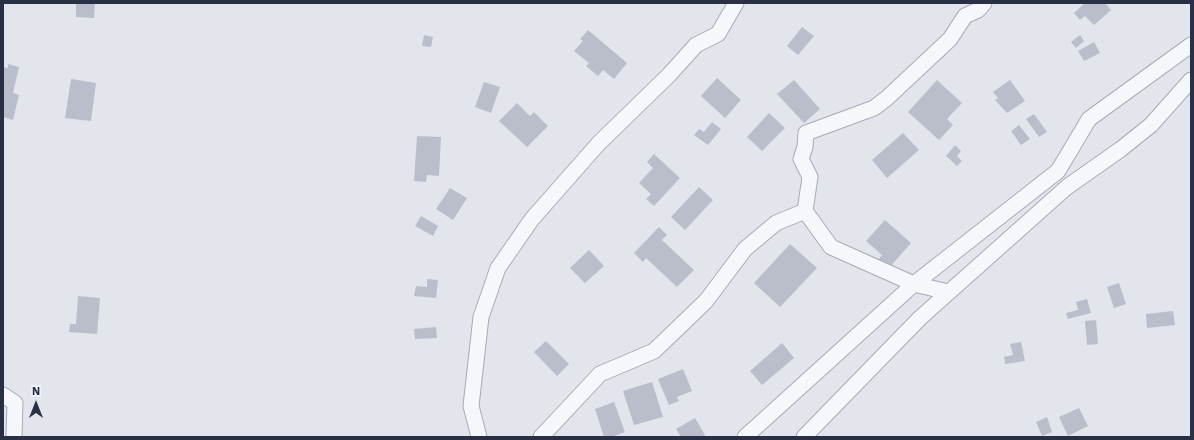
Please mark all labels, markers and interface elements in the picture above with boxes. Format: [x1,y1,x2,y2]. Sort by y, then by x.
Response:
north arrow [16,384,56,424]
text: N [32,385,40,398]

